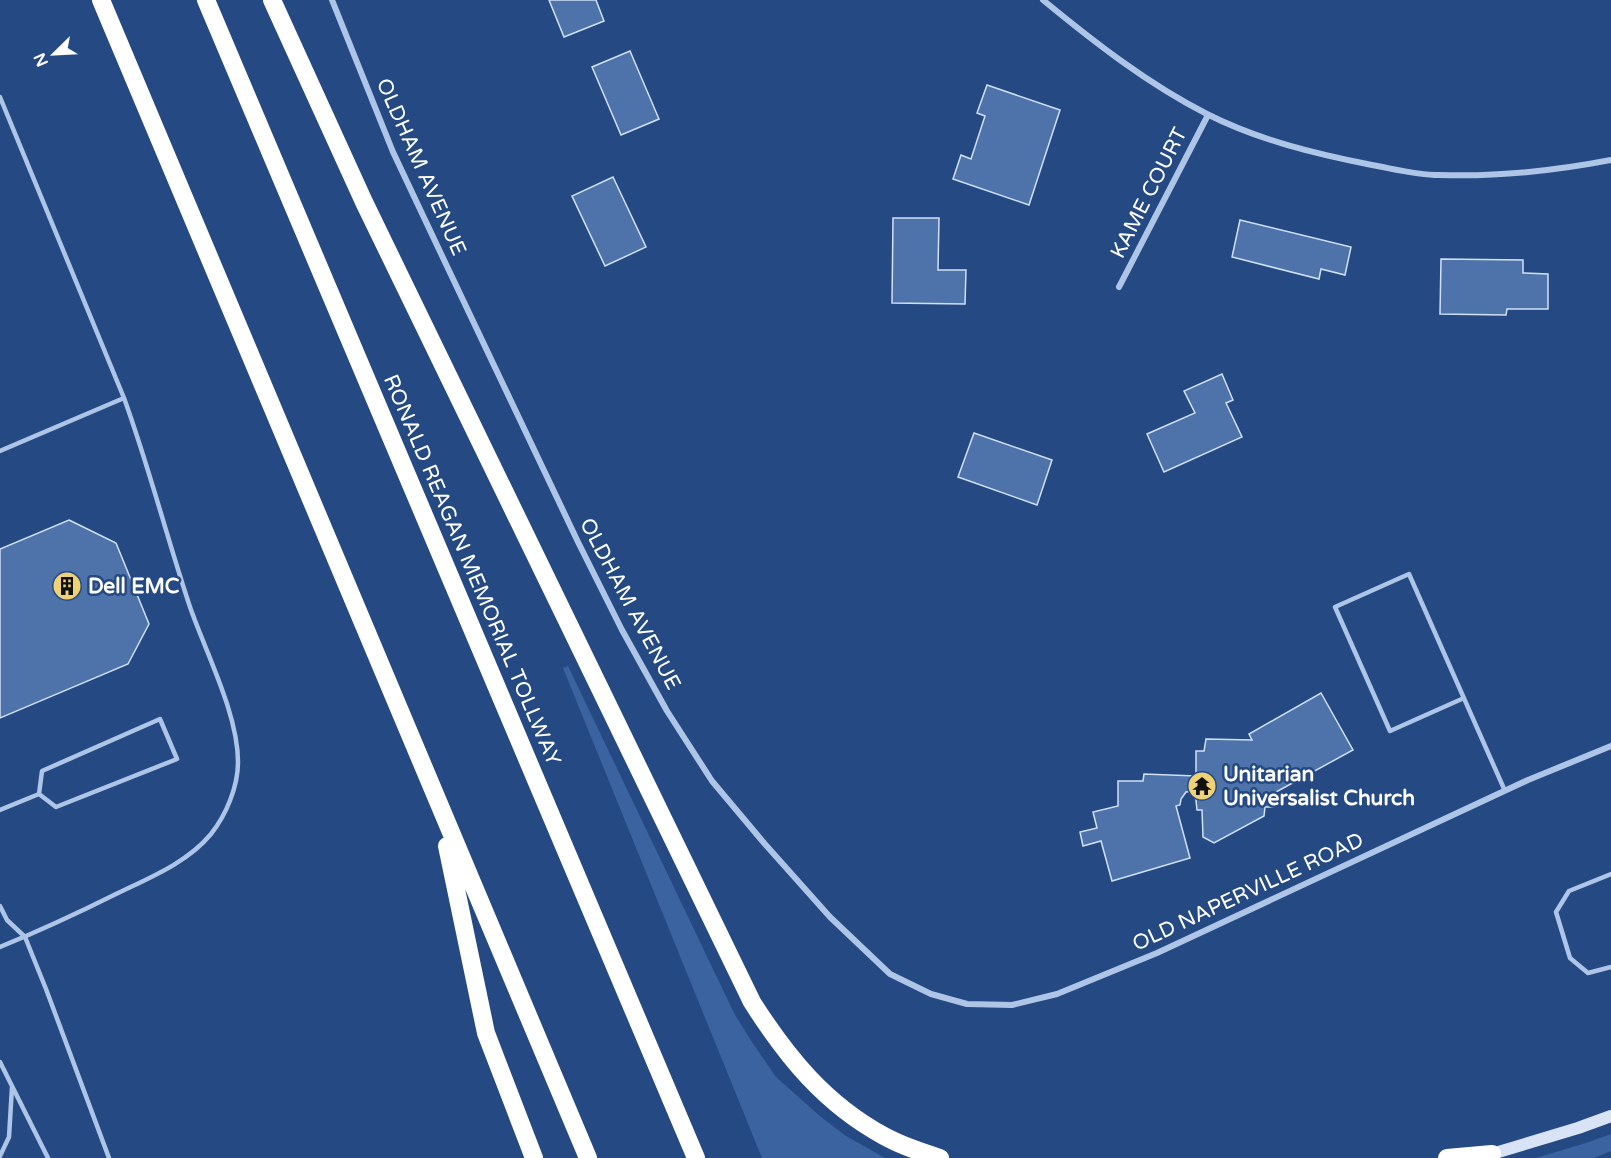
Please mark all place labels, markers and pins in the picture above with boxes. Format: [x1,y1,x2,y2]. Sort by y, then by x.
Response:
building icon: Dell EMC [51,570,83,602]
place label: Dell EMC [88,574,180,599]
place label: Unitarian Universalist Church [1223,762,1415,811]
temple icon: Unitarian Universalist Church [1186,770,1218,802]

